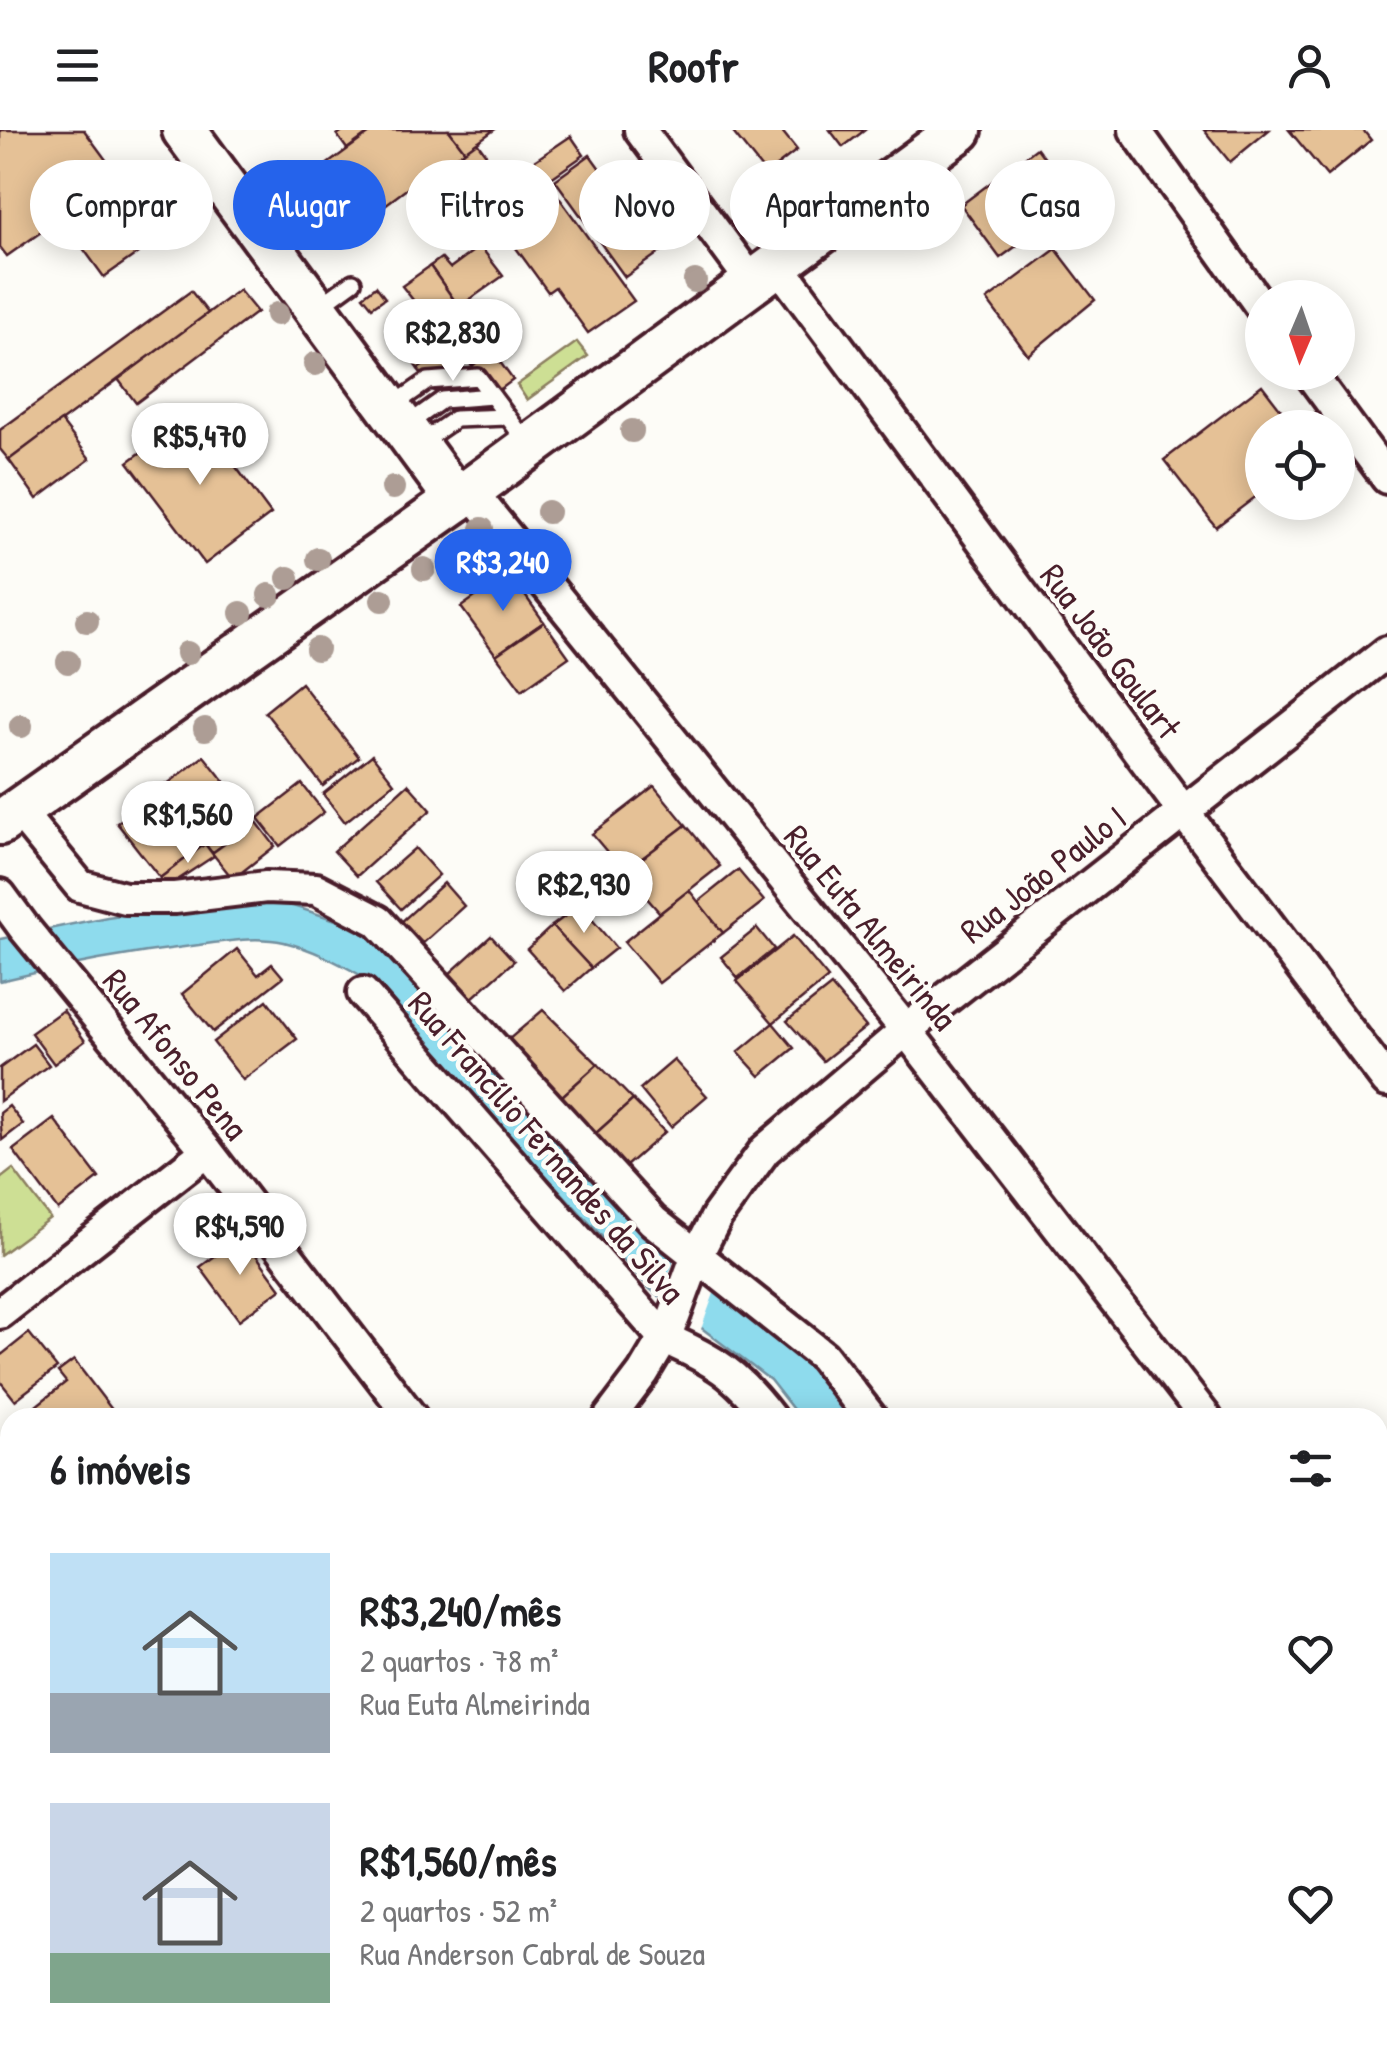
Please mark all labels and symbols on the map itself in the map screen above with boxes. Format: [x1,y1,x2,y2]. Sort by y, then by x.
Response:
north arrow [1245,280,1355,390]
pin: R$2,830 [361,299,545,384]
pin: R$5,470 [108,403,292,488]
pin: R$3,240 [411,529,595,614]
street label: Rua João Goulart [1030,554,1193,749]
pin: R$1,560 [96,781,280,866]
street label: Rua João Paulo I [950,794,1136,954]
street label: Rua Euta Almeirinda [774,815,969,1040]
pin: R$2,930 [492,851,676,936]
street label: Rua Afonso Pena [93,959,260,1150]
street label: Rua Francílio Fernandes da Silva [398,981,696,1314]
pin: R$4,590 [148,1193,332,1278]

